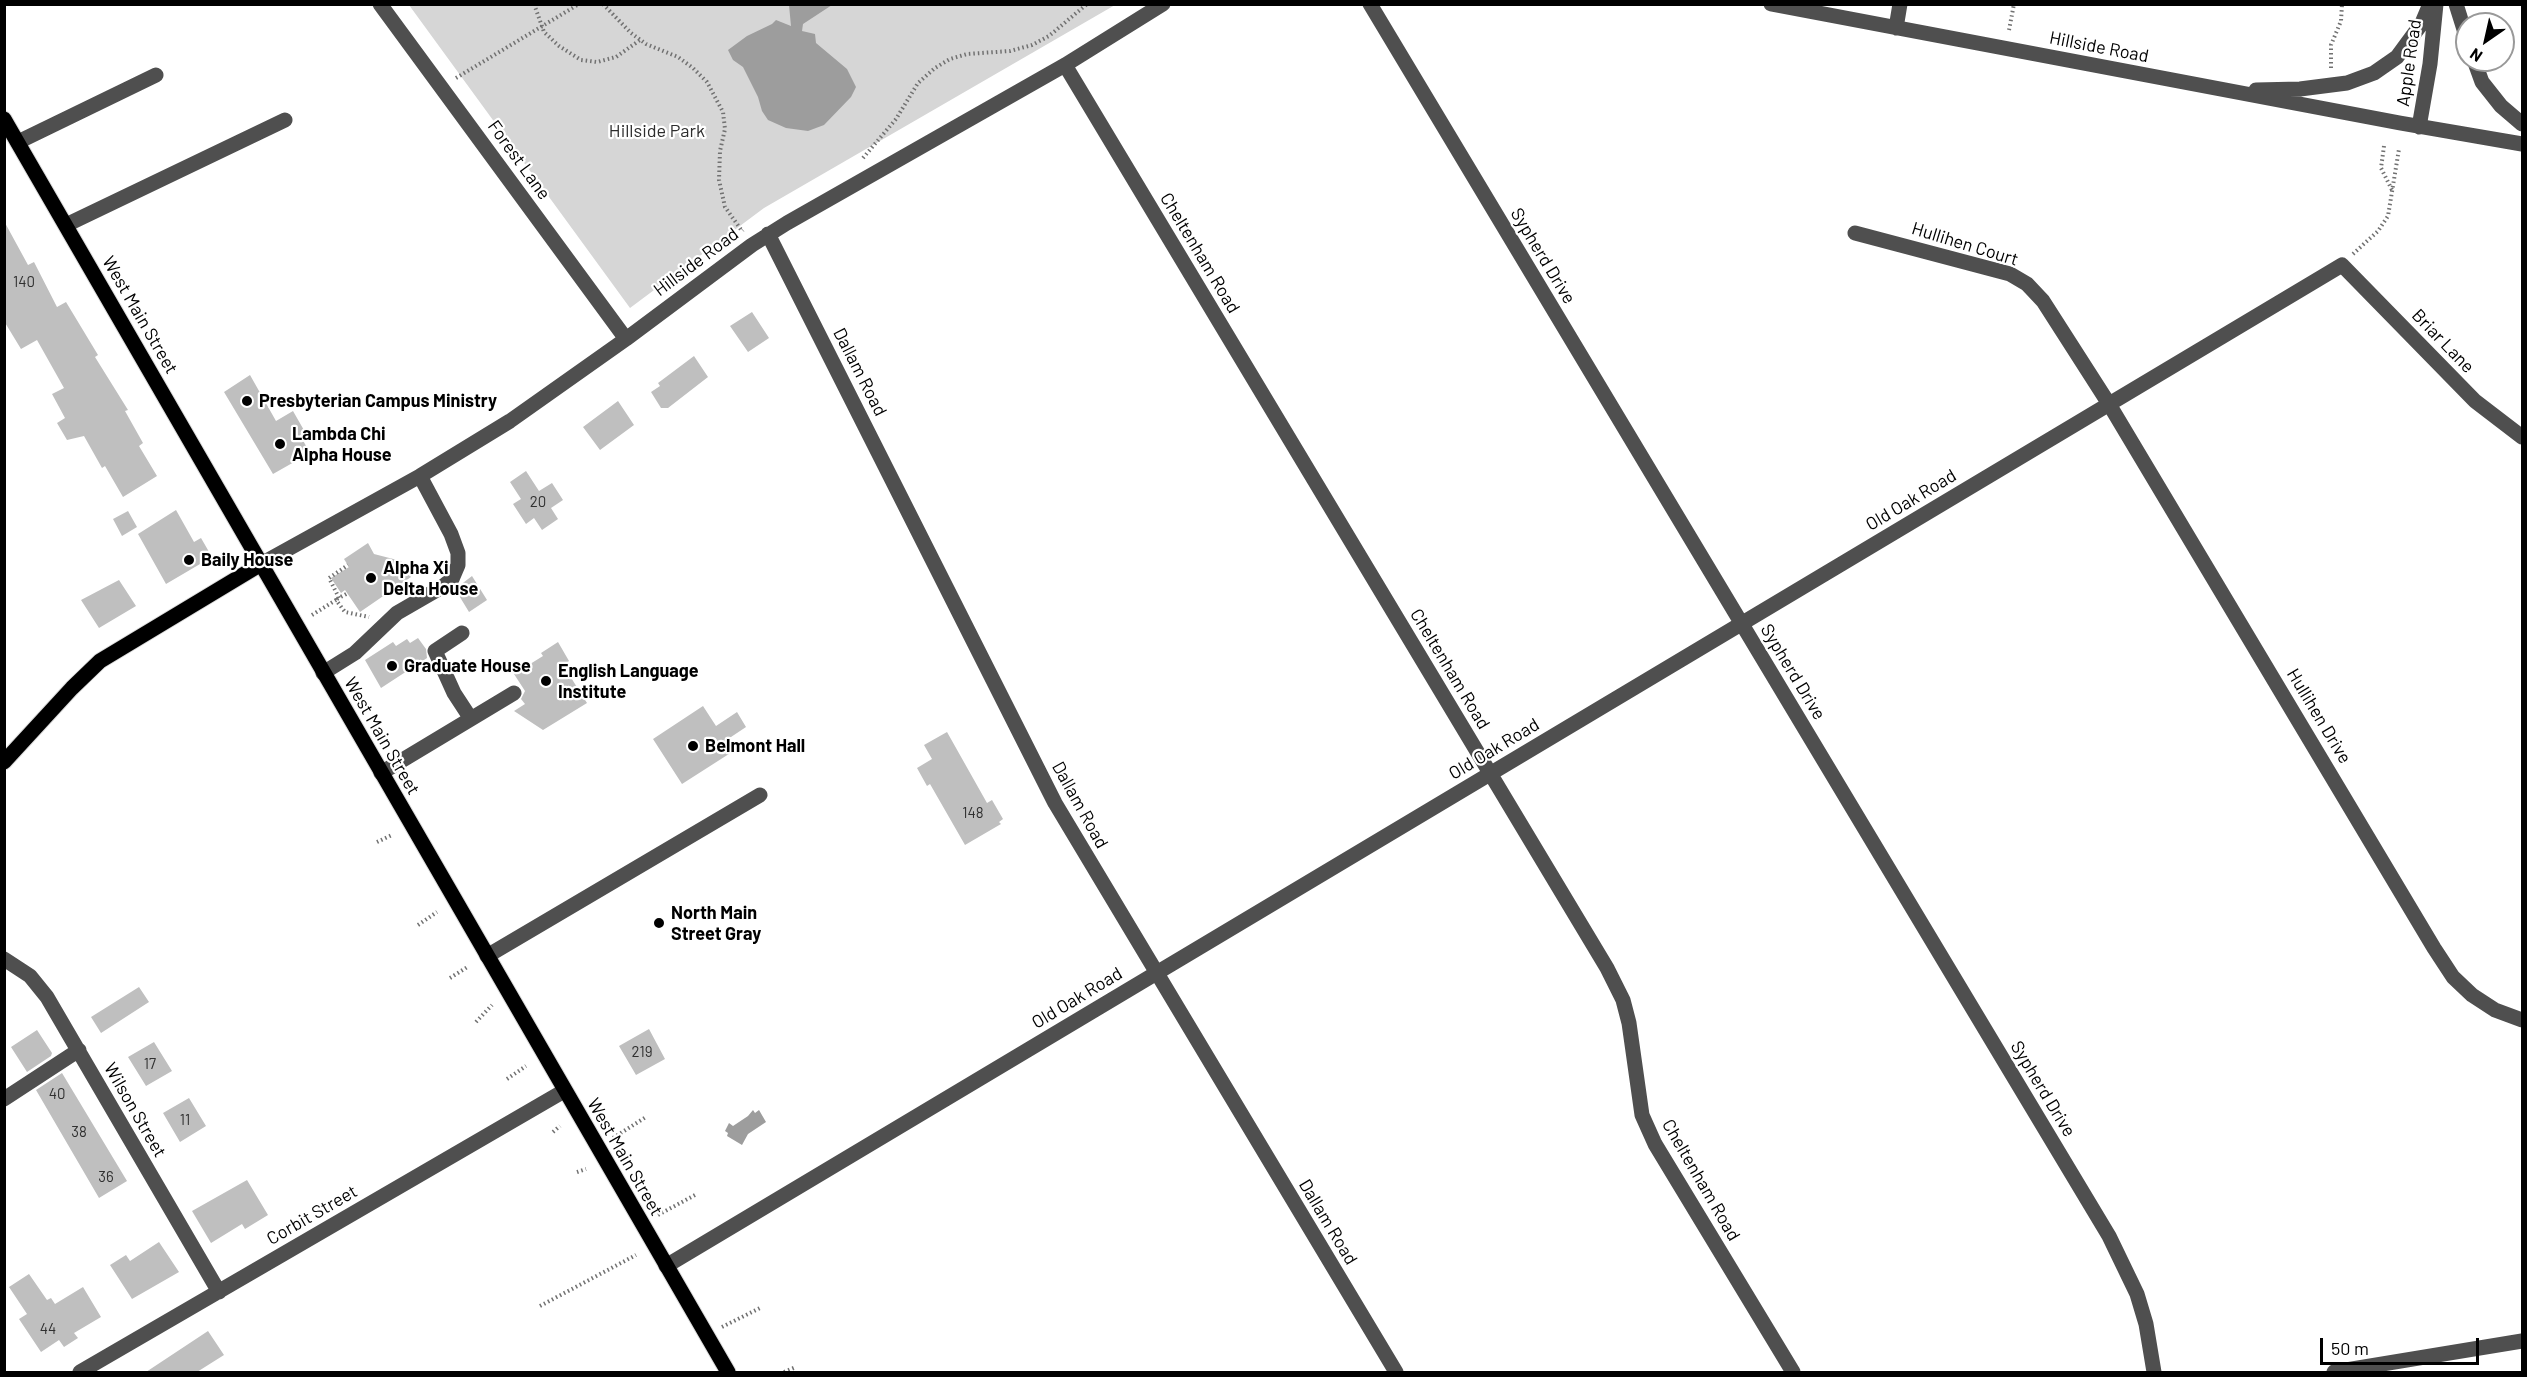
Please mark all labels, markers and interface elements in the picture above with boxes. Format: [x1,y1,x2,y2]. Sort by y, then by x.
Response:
north arrow [2455,12,2515,72]
street label: Apple Road [2392,18,2426,108]
street label: Hillside Road [2048,27,2150,67]
text: N [2466,45,2486,67]
street label: Forest Lane [483,116,555,204]
park label: Hillside Park [609,120,705,142]
street label: Cheltenham Road [1155,189,1245,317]
street label: Sypherd Drive [1506,204,1580,308]
street label: Hullihen Court [1909,218,2021,270]
street label: Hillside Road [649,223,743,301]
street label: West Main Street [98,252,182,378]
house number: 140 [13,273,35,291]
street label: Briar Lane [2407,305,2479,377]
street label: Dallam Road [829,324,891,420]
place label: Presbyterian Campus Ministry [259,390,497,412]
marker: Presbyterian Campus Ministry [240,394,254,408]
place label: Lambda Chi Alpha House [292,423,392,466]
marker: Lambda Chi Alpha House [273,437,287,451]
street label: Old Oak Road [1862,465,1960,535]
house number: 20 [530,493,546,511]
place label: Baily House [201,549,293,571]
marker: Baily House [182,553,196,567]
place label: Alpha Xi Delta House [383,557,478,600]
marker: Alpha Xi Delta House [364,571,378,585]
street label: Cheltenham Road [1405,605,1495,733]
street label: Sypherd Drive [1756,620,1830,724]
place label: Graduate House [404,655,531,677]
marker: Graduate House [385,659,399,673]
place label: English Language Institute [558,660,699,702]
street label: Hullihen Drive [2282,665,2356,767]
street label: West Main Street [340,673,424,799]
marker: English Language Institute [539,674,553,688]
street label: Old Oak Road [1445,714,1543,784]
place label: Belmont Hall [705,735,805,757]
marker: Belmont Hall [686,739,700,753]
street label: Dallam Road [1047,758,1113,852]
house number: 148 [962,804,984,822]
place label: North Main Street Gray [671,902,761,944]
marker: North Main Street Gray [652,916,666,930]
street label: Old Oak Road [1028,963,1126,1033]
street label: Sypherd Drive [2006,1037,2080,1141]
house number: 219 [632,1043,652,1061]
house number: 17 [144,1055,156,1073]
street label: Wilson Street [99,1059,171,1161]
house number: 40 [49,1085,65,1103]
street label: West Main Street [583,1094,667,1220]
house number: 11 [180,1111,190,1129]
street label: Cheltenham Road [1657,1115,1745,1245]
house number: 38 [71,1123,87,1141]
house number: 36 [98,1168,114,1186]
street label: Dallam Road [1294,1175,1362,1269]
street label: Corbit Street [263,1180,361,1250]
house number: 44 [40,1320,56,1338]
scale bar [2323,1326,2482,1364]
text: 50 m [2331,1337,2369,1359]

